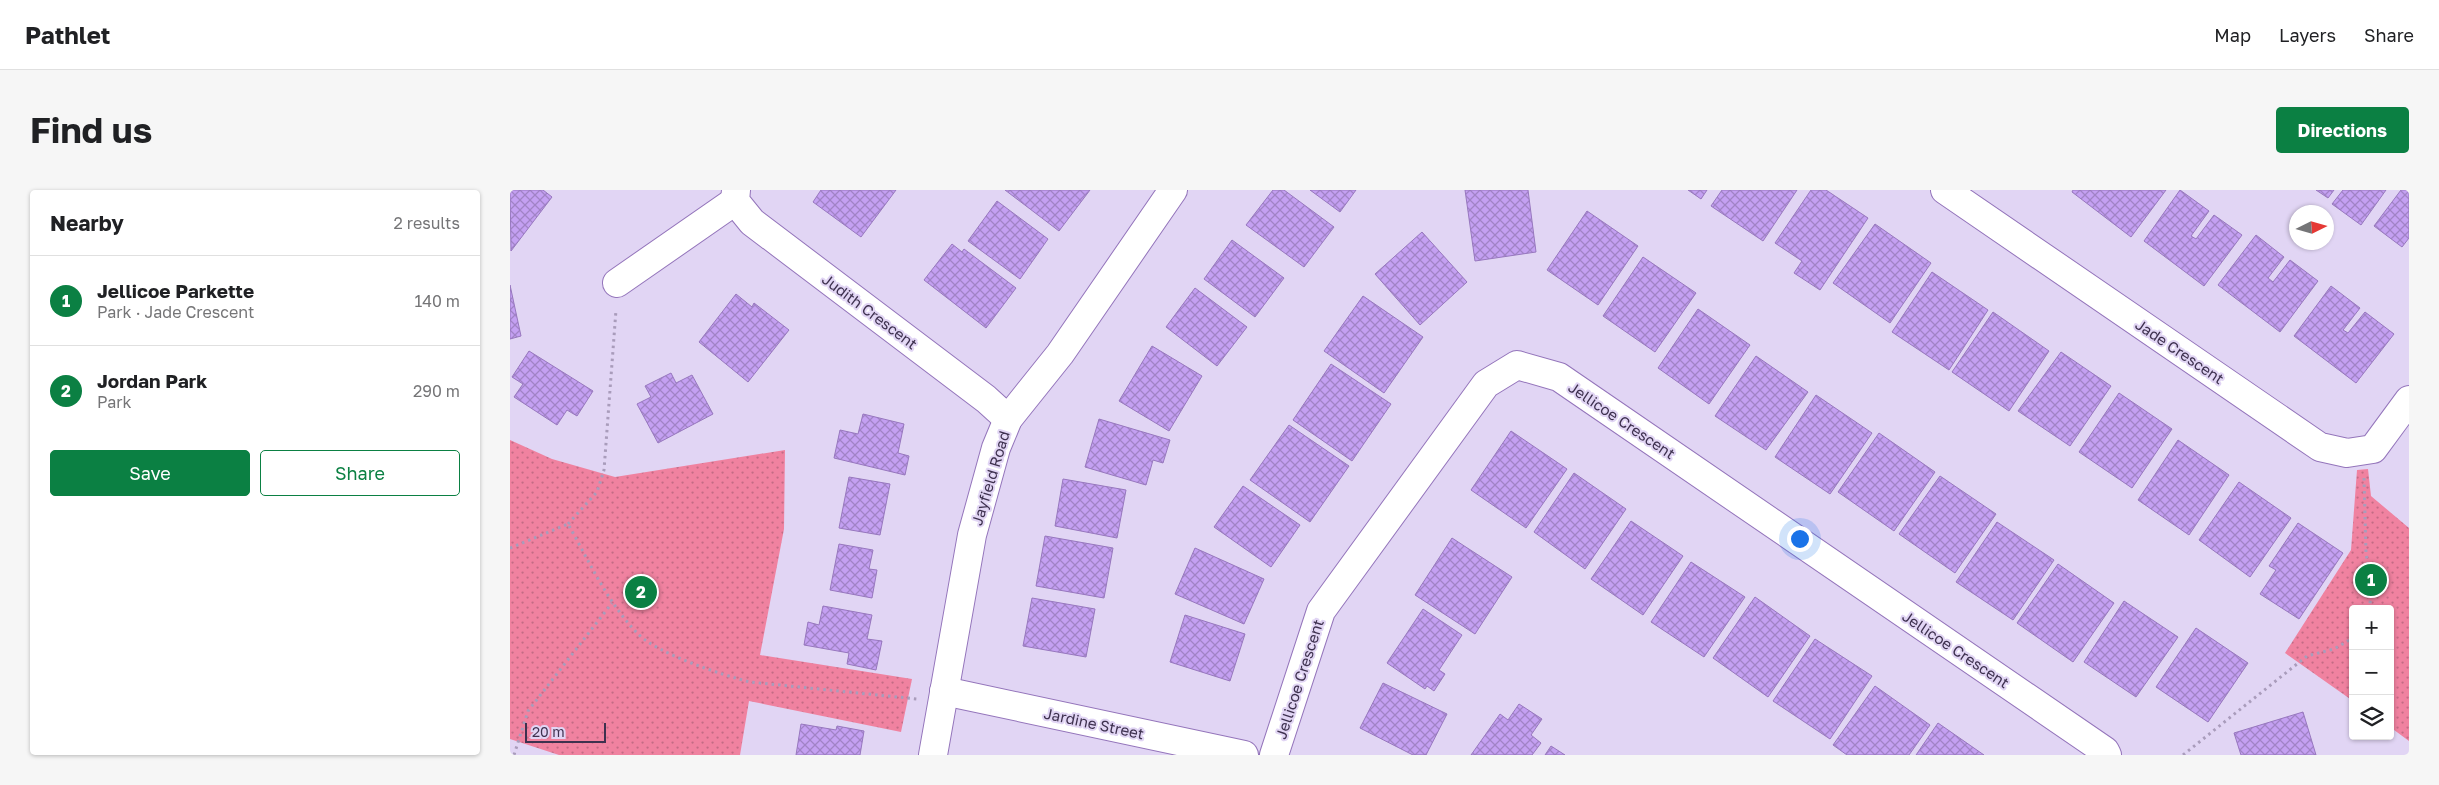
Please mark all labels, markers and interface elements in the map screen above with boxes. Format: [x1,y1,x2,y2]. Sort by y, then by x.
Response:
text: Pathlet [25,20,110,49]
text: Map [2214,24,2251,46]
text: Layers [2279,24,2336,46]
text: Share [2364,24,2414,46]
button: Directions [2276,107,2409,153]
text: Find us [30,109,152,151]
north arrow [2289,205,2334,250]
text: Nearby [50,210,124,236]
text: 2 results [394,213,460,233]
street label: Judith Crescent [819,269,921,353]
text: Jellicoe Parkette [97,279,254,302]
text: 1 [62,291,70,311]
text: 140 m [414,291,460,311]
text: Park · Jade Crescent [97,302,254,322]
street label: Jade Crescent [2132,315,2228,387]
text: Jordan Park [97,369,207,392]
street label: Jellicoe Crescent [1565,378,1679,462]
text: 2 [61,381,71,401]
text: 290 m [413,381,460,401]
text: Park [97,392,132,412]
street label: Jayfield Road [967,429,1013,527]
button: Save [50,450,250,496]
button: Share [260,450,460,496]
your location [1787,526,1813,552]
pin: 1 [2355,561,2387,599]
pin: 2 [625,573,657,611]
map controls [2349,605,2394,740]
button: + [2349,605,2394,650]
street label: Jellicoe Crescent [1899,607,2013,691]
street label: Jellicoe Crescent [1271,617,1327,741]
button: − [2349,650,2394,695]
button: layers [2349,695,2394,740]
street label: Jardine Street [1042,704,1146,742]
scale bar [525,720,606,743]
text: 20 m [532,723,565,740]

